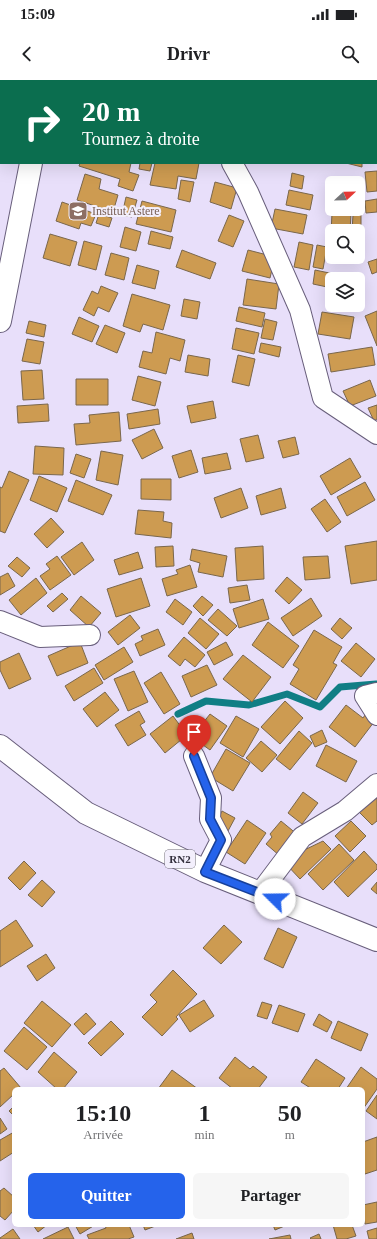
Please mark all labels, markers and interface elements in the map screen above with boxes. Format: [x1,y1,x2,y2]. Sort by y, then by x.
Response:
text: 15:09 [20,6,55,22]
icon: back [16,43,38,65]
icon: search [339,43,361,65]
text: Drivr [167,44,210,64]
icon: right [16,96,68,148]
text: 20 m [82,96,140,127]
text: Tournez à droite [82,129,200,149]
north arrow [325,176,365,216]
map controls [325,176,365,312]
school or university icon: Institut Astere [67,200,89,222]
place label: Institut Astere [92,204,160,218]
button: search [325,224,365,264]
button: layers [325,272,365,312]
pin [177,715,211,756]
icon: arrive [183,721,205,743]
road number: RN2 [165,850,195,868]
position arrow [254,878,296,920]
text: 15:10 [75,1100,131,1126]
text: 1 [198,1100,210,1126]
text: 50 [278,1100,302,1126]
text: Arrivée [83,1127,123,1142]
text: min [194,1127,215,1142]
text: m [285,1127,295,1142]
button: Quitter [28,1173,185,1219]
button: Partager [193,1173,349,1219]

